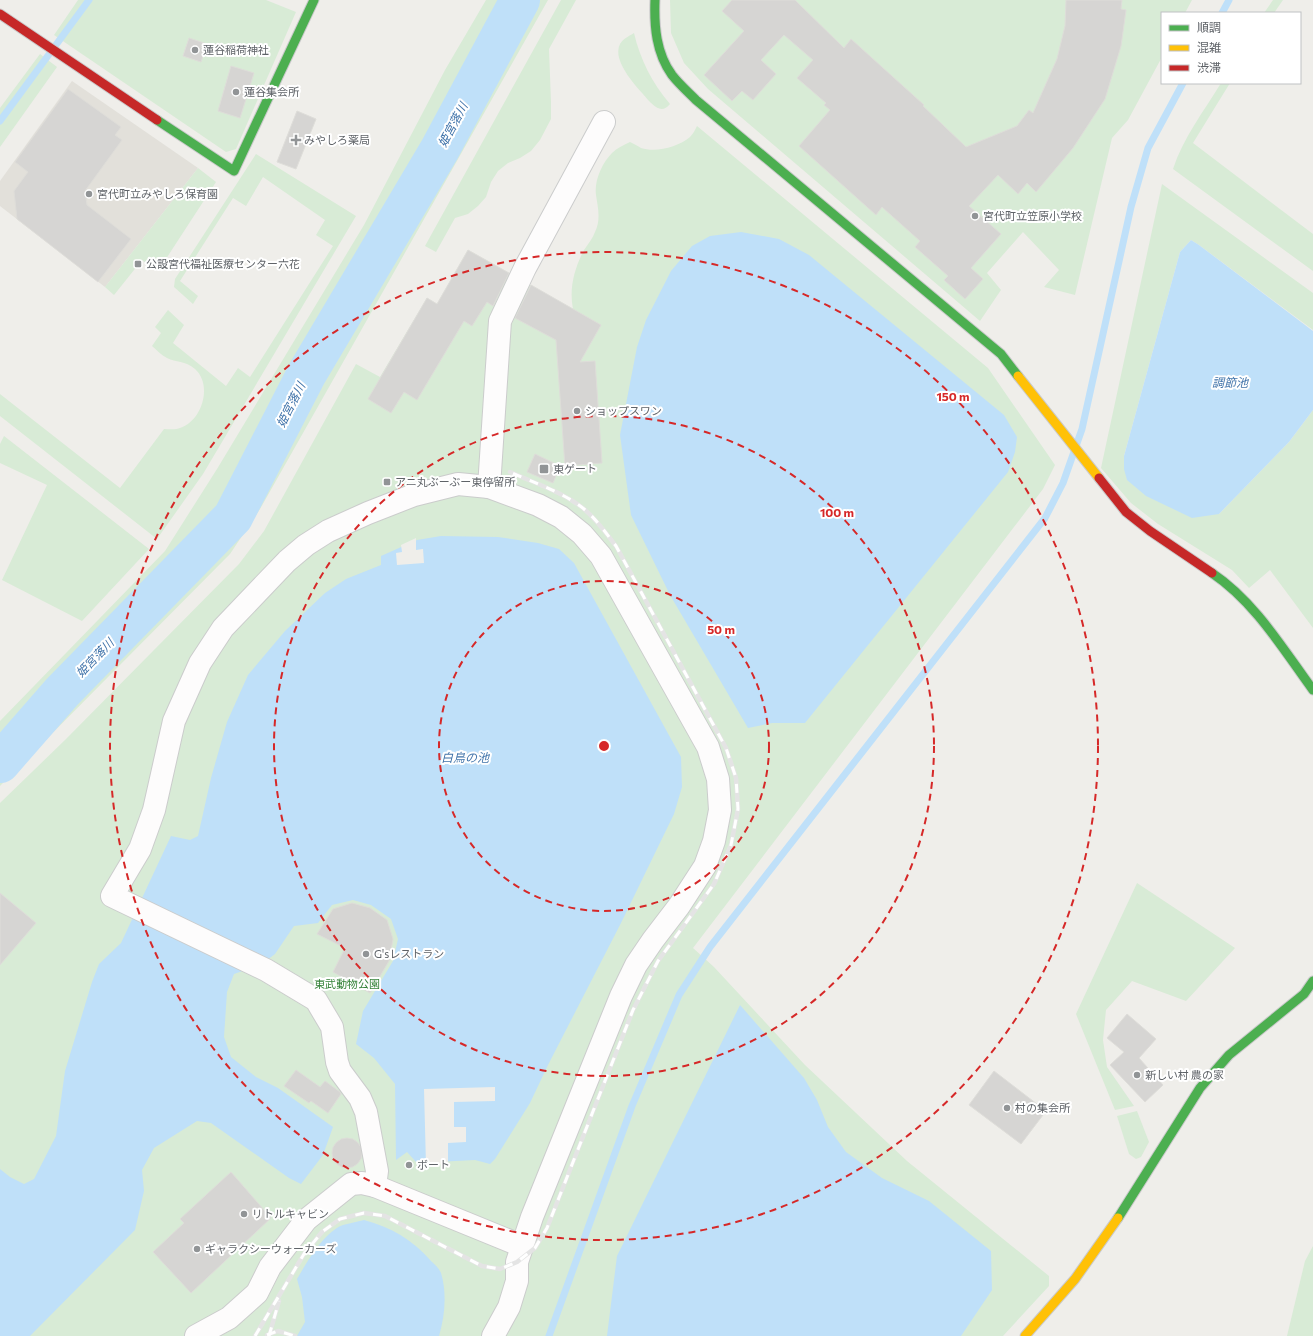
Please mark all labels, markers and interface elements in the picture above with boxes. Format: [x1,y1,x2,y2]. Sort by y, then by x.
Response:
legend [1161,12,1301,84]
text: 順調 [1197,20,1221,34]
text: 混雑 [1197,40,1221,54]
place label: 蓮谷稲荷神社 [203,43,269,56]
marker: 蓮谷稲荷神社 [190,45,200,55]
text: 渋滞 [1197,60,1221,74]
place label: 蓮谷集会所 [244,85,300,98]
marker: 蓮谷集会所 [231,87,241,97]
water label: 姫宮落川 [435,98,471,149]
place label: みやしろ薬局 [304,133,370,146]
marker: みやしろ薬局 [291,135,301,145]
place label: 宮代町立みやしろ保育園 [97,187,218,200]
marker: 宮代町立みやしろ保育園 [84,189,94,199]
place label: 宮代町立笠原小学校 [983,209,1082,222]
marker: 宮代町立笠原小学校 [970,211,980,221]
place label: 公設宮代福祉医療センター六花 [146,257,300,270]
marker: 公設宮代福祉医療センター六花 [133,259,143,269]
water label: 調節池 [1212,375,1249,389]
water label: 姫宮落川 [273,378,308,429]
text: 150 m [936,389,970,403]
place label: ショップスワン [585,404,662,417]
marker: ショップスワン [572,406,582,416]
place label: 東ゲート [553,462,597,475]
marker: 東ゲート [538,463,550,475]
place label: アニ丸ぶーぶー東停留所 [395,475,516,488]
marker: アニ丸ぶーぶー東停留所 [382,477,392,487]
text: 100 m [820,505,854,519]
text: 50 m [707,622,735,636]
water label: 姫宮落川 [73,634,117,679]
centre of rings [597,739,611,753]
water label: 白鳥の池 [441,750,490,764]
place label: G'sレストラン [374,947,444,960]
marker: G'sレストラン [361,949,371,959]
park label: 東武動物公園 [314,977,380,990]
place label: 新しい村 農の家 [1145,1068,1224,1081]
marker: 新しい村 農の家 [1132,1070,1142,1080]
place label: 村の集会所 [1015,1101,1071,1114]
marker: 村の集会所 [1002,1103,1012,1113]
place label: ボート [417,1158,450,1171]
marker: ボート [404,1160,414,1170]
place label: リトルキャビン [252,1207,329,1220]
marker: リトルキャビン [239,1209,249,1219]
place label: ギャラクシーウォーカーズ [205,1242,336,1255]
marker: ギャラクシーウォーカーズ [192,1244,202,1254]

